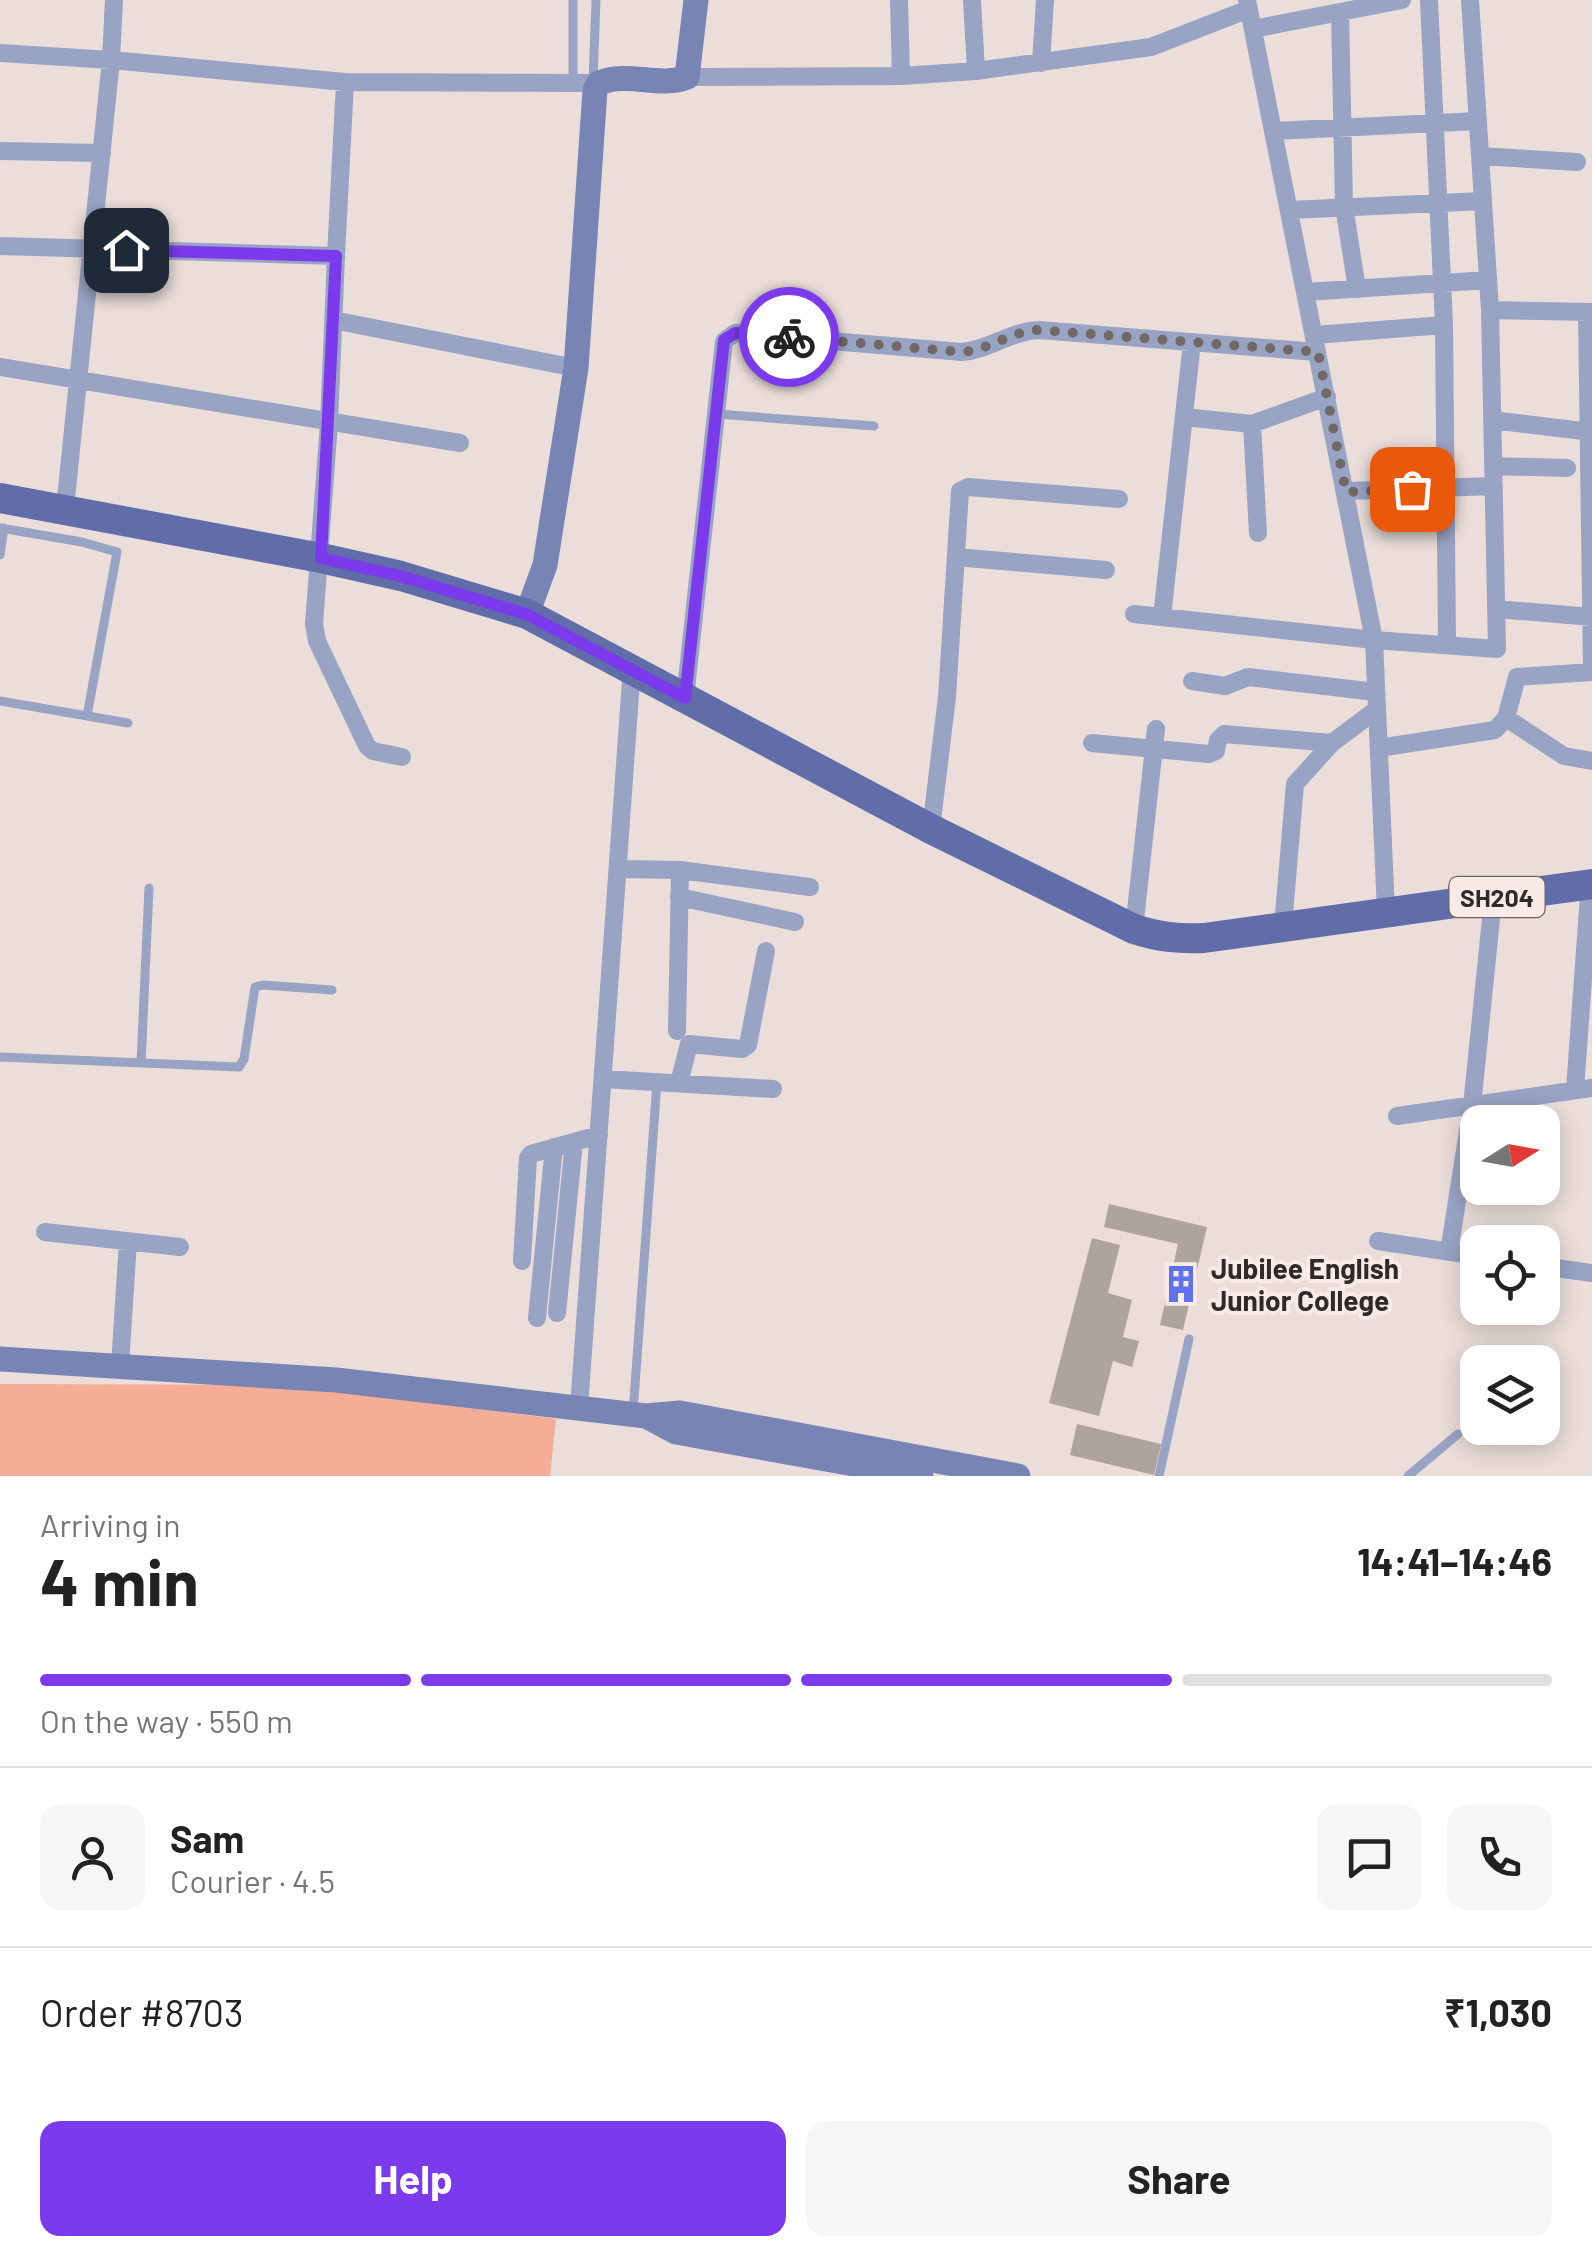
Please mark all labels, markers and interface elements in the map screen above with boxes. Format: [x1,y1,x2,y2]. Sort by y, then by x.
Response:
pin [84,208,169,293]
icon: home [99,223,154,278]
courier [739,287,839,387]
icon: bike [762,310,817,365]
pin [1370,447,1455,532]
icon: bag [1385,462,1440,517]
road number: SH204 [1450,877,1544,917]
north arrow [1460,1105,1560,1205]
map controls [1460,1105,1560,1445]
button: locate [1460,1225,1560,1325]
place label: Jubilee English Junior College [1211,1251,1399,1317]
building icon: Jubilee English Junior College [1160,1263,1202,1305]
button: layers [1460,1345,1560,1445]
text: Arriving in [40,1505,180,1543]
text: 14:41–14:46 [1357,1538,1552,1584]
text: 4 min [40,1541,199,1619]
text: On the way · 550 m [40,1701,293,1739]
button: person [40,1805,145,1910]
button: chat [1317,1805,1422,1910]
button: phone [1447,1805,1552,1910]
text: Sam [170,1815,244,1861]
text: Courier · 4.5 [170,1861,335,1899]
text: Order #8703 [40,1989,244,2035]
text: ₹1,030 [1444,1989,1552,2035]
button: Help [40,2121,786,2236]
button: Share [806,2121,1552,2236]

